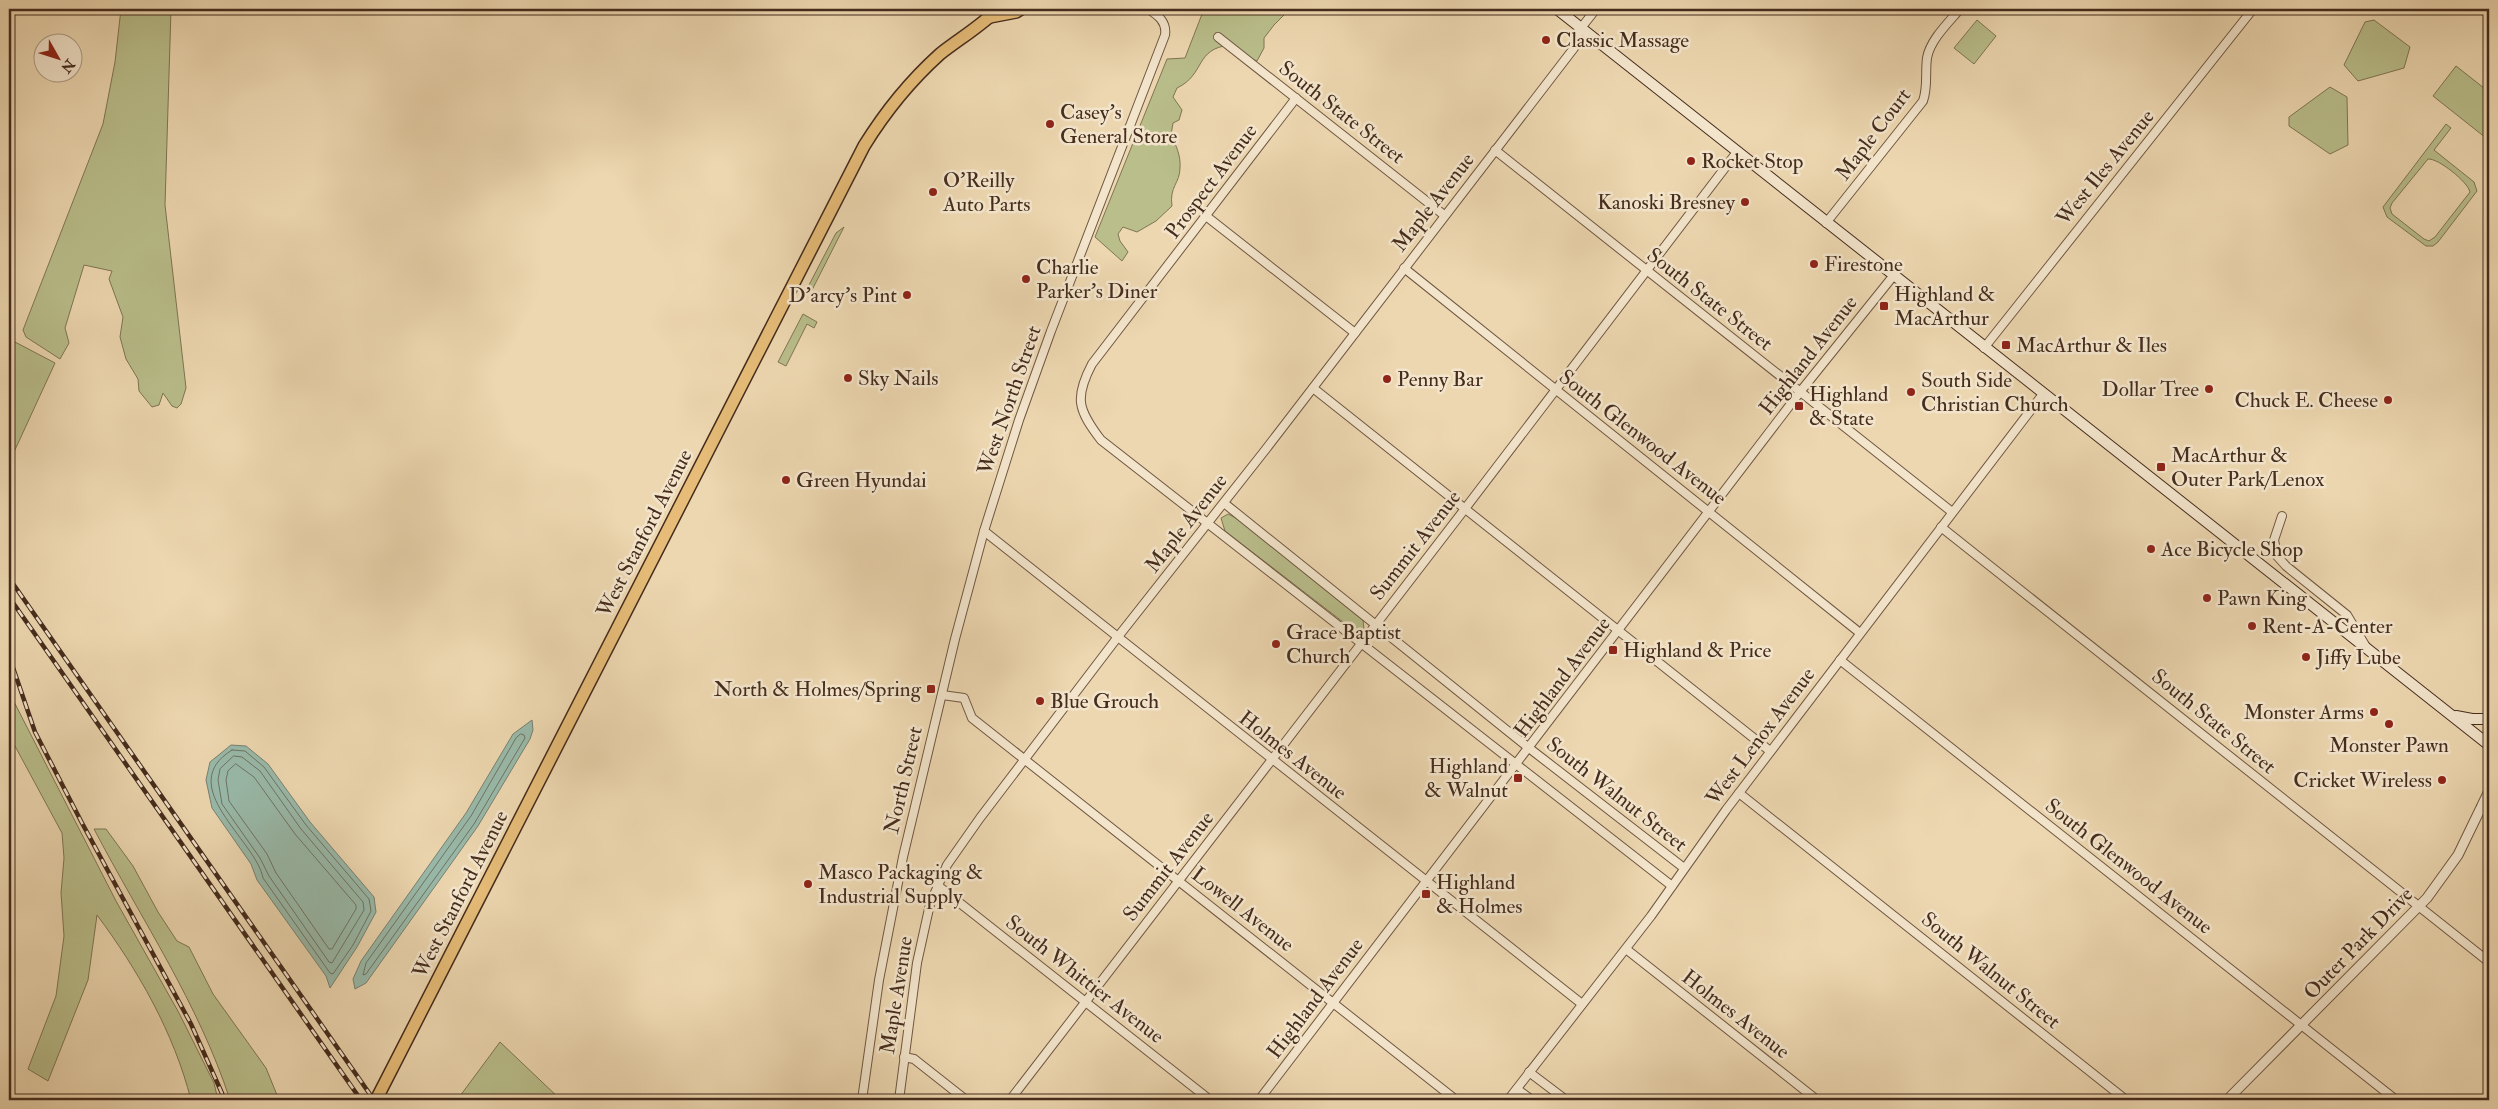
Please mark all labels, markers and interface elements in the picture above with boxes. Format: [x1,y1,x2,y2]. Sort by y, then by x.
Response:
place label: Classic Massage [1556,27,1689,54]
north arrow [32,32,82,82]
marker: Classic Massage [1540,34,1552,46]
text: N [57,55,79,76]
street label: South State Street [1273,55,1410,170]
street label: Maple Court [1830,83,1917,186]
place label: Casey's General Store [1060,99,1178,150]
street label: West Iles Avenue [2050,104,2161,232]
marker: Casey's General Store [1044,118,1056,130]
street label: Prospect Avenue [1159,118,1264,244]
street label: Maple Avenue [1386,147,1481,257]
place label: Rocket Stop [1701,148,1803,175]
marker: Rocket Stop [1685,155,1697,167]
place label: O'Reilly Auto Parts [942,167,1031,218]
marker: O'Reilly Auto Parts [927,186,939,198]
place label: Kanoski Bresney [1597,189,1736,216]
marker: Kanoski Bresney [1739,196,1751,208]
street label: South State Street [1641,242,1778,357]
place label: Firestone [1824,251,1903,278]
place label: Charlie Parker's Diner [1036,254,1158,305]
marker: Firestone [1808,258,1820,270]
marker: Charlie Parker's Diner [1020,273,1032,285]
place label: Highland & MacArthur [1894,281,1995,332]
place label: D'arcy's Pint [789,282,897,309]
marker: D'arcy's Pint [901,289,913,301]
street label: Highland Avenue [1753,290,1864,421]
marker: Highland & MacArthur [1878,300,1890,312]
street label: West North Street [971,322,1048,479]
place label: MacArthur & Iles [2016,332,2167,359]
marker: MacArthur & Iles [2000,339,2012,351]
street label: South Glenwood Avenue [1553,363,1732,511]
place label: Sky Nails [858,365,939,392]
place label: Penny Bar [1397,366,1483,393]
place label: South Side Christian Church [1921,367,2069,418]
marker: Sky Nails [842,372,854,384]
marker: Penny Bar [1381,373,1393,385]
place label: Dollar Tree [2102,376,2199,403]
place label: Highland & State [1809,381,1889,432]
marker: Dollar Tree [2203,383,2215,395]
marker: South Side Christian Church [1905,386,1917,398]
place label: Chuck E. Cheese [2234,387,2378,414]
marker: Chuck E. Cheese [2382,394,2394,406]
marker: Highland & State [1793,400,1805,412]
place label: MacArthur & Outer Park/Lenox [2171,442,2325,493]
street label: West Stanford Avenue [590,445,698,623]
marker: MacArthur & Outer Park/Lenox [2155,461,2167,473]
place label: Green Hyundai [796,467,927,494]
street label: Maple Avenue [1139,468,1234,578]
marker: Green Hyundai [780,474,792,486]
street label: Summit Avenue [1364,485,1467,606]
place label: Ace Bicycle Shop [2160,536,2303,563]
marker: Ace Bicycle Shop [2145,543,2157,555]
place label: Pawn King [2217,585,2307,612]
marker: Pawn King [2201,592,2213,604]
street label: Highland Avenue [1508,611,1617,743]
place label: Rent-A-Center [2262,613,2393,640]
place label: Grace Baptist Church [1286,619,1401,670]
marker: Rent-A-Center [2246,620,2258,632]
place label: Highland & Price [1623,637,1772,664]
marker: Grace Baptist Church [1270,638,1282,650]
marker: Highland & Price [1607,644,1619,656]
place label: Jiffy Lube [2315,644,2401,671]
marker: Jiffy Lube [2300,651,2312,663]
street label: West Lenox Avenue [1699,662,1821,811]
street label: South State Street [2146,663,2282,780]
place label: North & Holmes/Spring [714,676,922,703]
marker: North & Holmes/Spring [925,683,937,695]
place label: Blue Grouch [1050,688,1159,715]
marker: Blue Grouch [1034,695,1046,707]
place label: Monster Arms [2243,699,2364,726]
street label: Holmes Avenue [1233,705,1352,806]
marker: Monster Arms [2368,706,2380,718]
marker: Monster Pawn [2383,718,2395,730]
street label: North Street [878,724,929,836]
street label: South Walnut Street [1541,731,1693,858]
place label: Monster Pawn [2329,732,2449,759]
place label: Highland & Walnut [1424,753,1509,804]
place label: Cricket Wireless [2293,767,2432,794]
marker: Highland & Walnut [1512,772,1524,784]
marker: Cricket Wireless [2436,774,2448,786]
street label: South Glenwood Avenue [2039,792,2218,940]
street label: West Stanford Avenue [406,806,514,984]
street label: Summit Avenue [1117,806,1220,927]
place label: Masco Packaging & Industrial Supply [818,859,983,910]
street label: Lowell Avenue [1186,861,1300,958]
place label: Highland & Holmes [1436,869,1523,920]
marker: Masco Packaging & Industrial Supply [802,878,814,890]
street label: Outer Park Drive [2298,881,2419,1005]
marker: Highland & Holmes [1420,888,1432,900]
street label: South Walnut Street [1915,906,2066,1035]
street label: South Whittier Avenue [1000,909,1170,1050]
street label: Highland Avenue [1261,932,1370,1064]
street label: Maple Avenue [874,934,919,1056]
street label: Holmes Avenue [1676,964,1795,1065]

